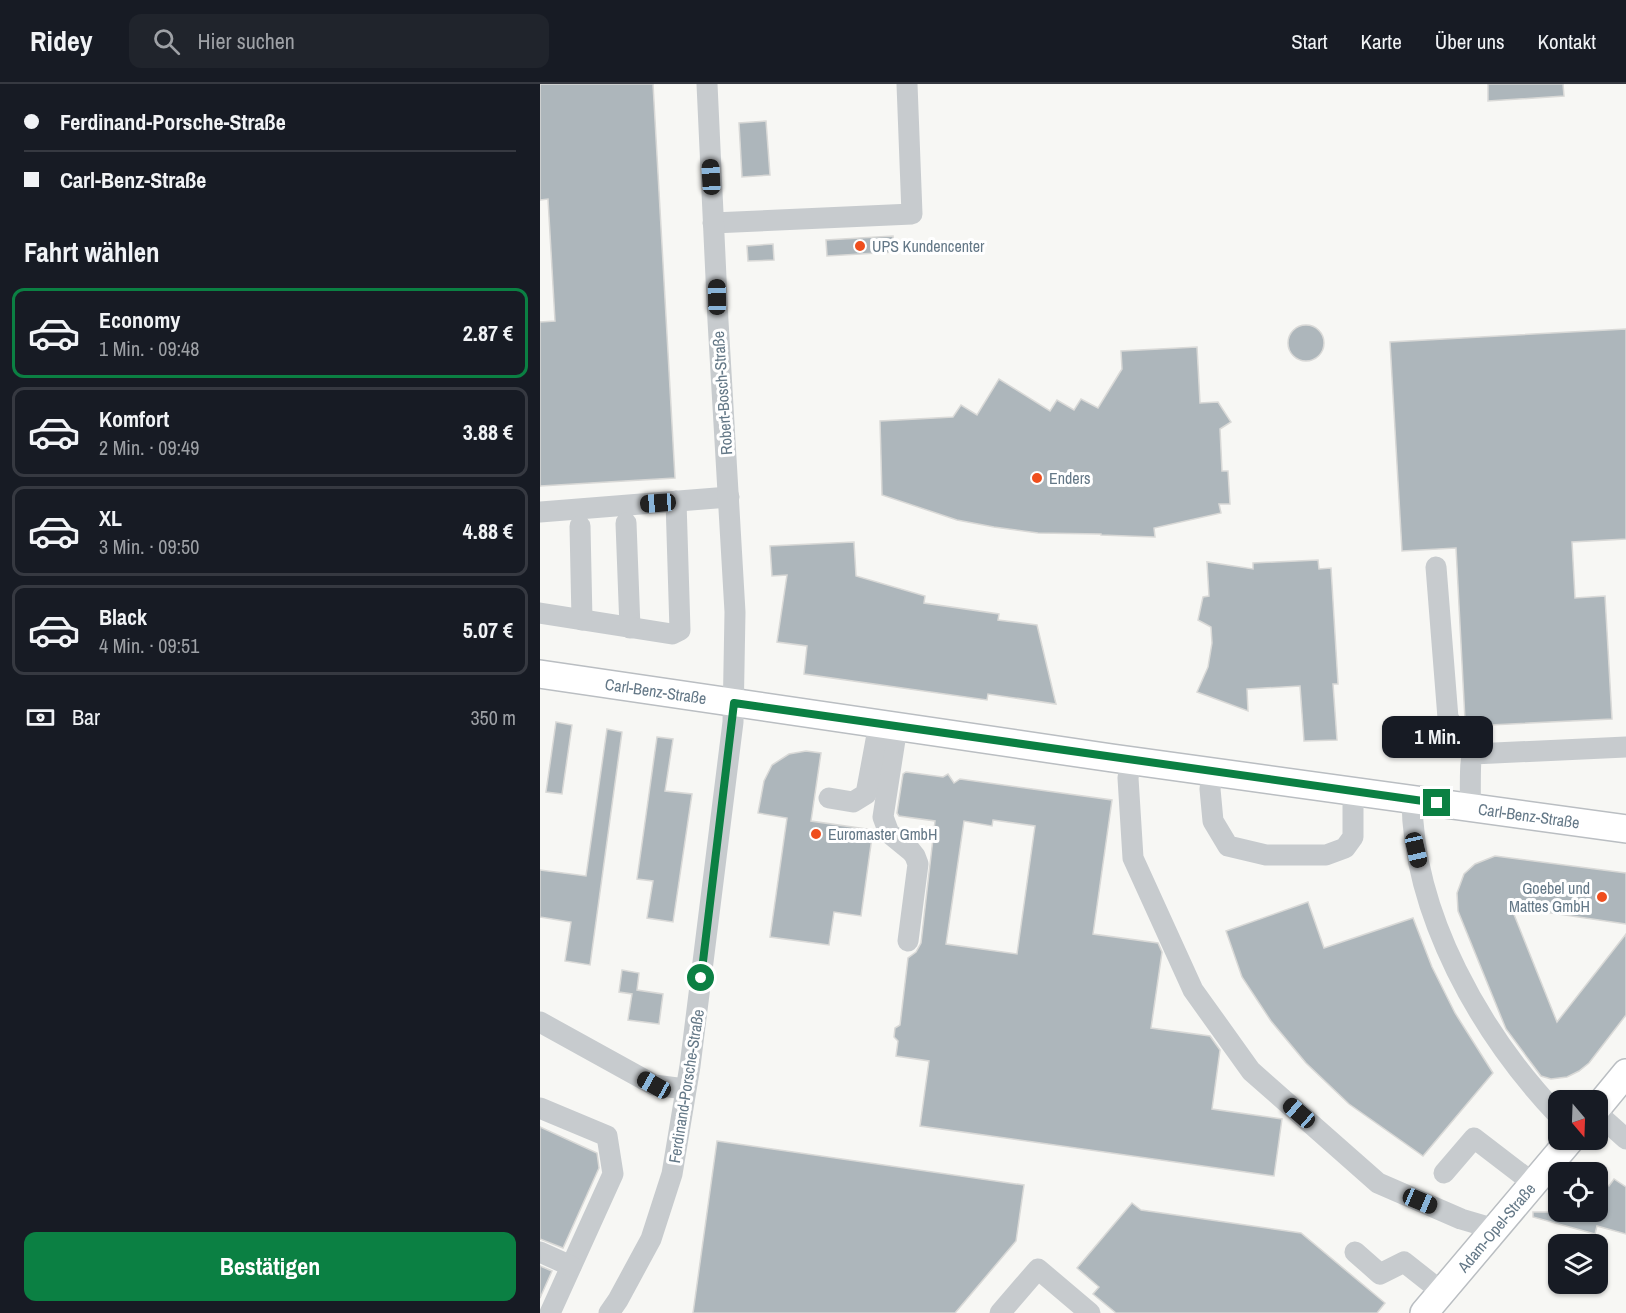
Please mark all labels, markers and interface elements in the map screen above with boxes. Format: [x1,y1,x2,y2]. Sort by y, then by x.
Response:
search box [129,14,549,68]
text: Ridey [30,22,93,60]
icon: search [150,25,183,58]
text: Hier suchen [198,26,295,56]
text: Start [1291,27,1328,56]
text: Karte [1361,27,1402,56]
text: Über uns [1435,27,1505,56]
text: Kontakt [1538,27,1596,56]
text: Ferdinand-Porsche-Straße [60,107,286,137]
car [701,159,721,195]
text: Carl-Benz-Straße [60,165,206,195]
text: Fahrt wählen [24,234,160,270]
place label: UPS Kundencenter [872,235,985,257]
marker: UPS Kundencenter [853,239,867,253]
car [708,279,726,315]
text: Economy [99,305,180,335]
icon: car [27,306,81,360]
text: 2.87 € [463,318,513,348]
street label: Robert-Bosch-Straße [707,330,737,456]
text: 1 Min. · 09:48 [99,335,199,362]
text: Komfort [99,404,169,434]
icon: car [27,405,81,459]
text: 3.88 € [463,417,513,447]
text: 2 Min. · 09:49 [99,434,199,461]
place label: Enders [1049,467,1091,489]
marker: Enders [1030,471,1044,485]
car [639,493,677,513]
text: XL [99,503,122,533]
icon: car [27,504,81,558]
text: 4.88 € [463,516,513,546]
text: 3 Min. · 09:50 [99,533,199,560]
text: Black [99,602,147,632]
icon: car [27,603,81,657]
text: 5.07 € [463,615,513,645]
text: 4 Min. · 09:51 [99,632,199,659]
street label: Carl-Benz-Straße [604,673,708,709]
icon: cash [24,701,57,734]
text: Bar [72,702,100,732]
text: 350 m [470,704,516,731]
callout: 1 Min. [1382,716,1492,758]
text: 1 Min. [1414,723,1461,750]
route end [1423,789,1450,816]
street label: Carl-Benz-Straße [1477,798,1581,833]
place label: Euromaster GmbH [828,823,937,845]
marker: Euromaster GmbH [809,827,823,841]
car [1403,830,1429,870]
place label: Goebel und Mattes GmbH [1509,877,1590,917]
marker: Goebel und Mattes GmbH [1595,890,1609,904]
route start [687,964,714,991]
street label: Ferdinand-Porsche-Straße [663,1008,709,1164]
car [634,1068,674,1102]
north arrow [1548,1090,1608,1150]
map controls [1548,1090,1608,1294]
car [1280,1094,1318,1132]
button: locate [1548,1162,1608,1222]
street label: Adam-Opel-Straße [1452,1178,1540,1277]
car [1400,1186,1440,1216]
button: Bestätigen [24,1232,516,1301]
button: layers [1548,1234,1608,1294]

